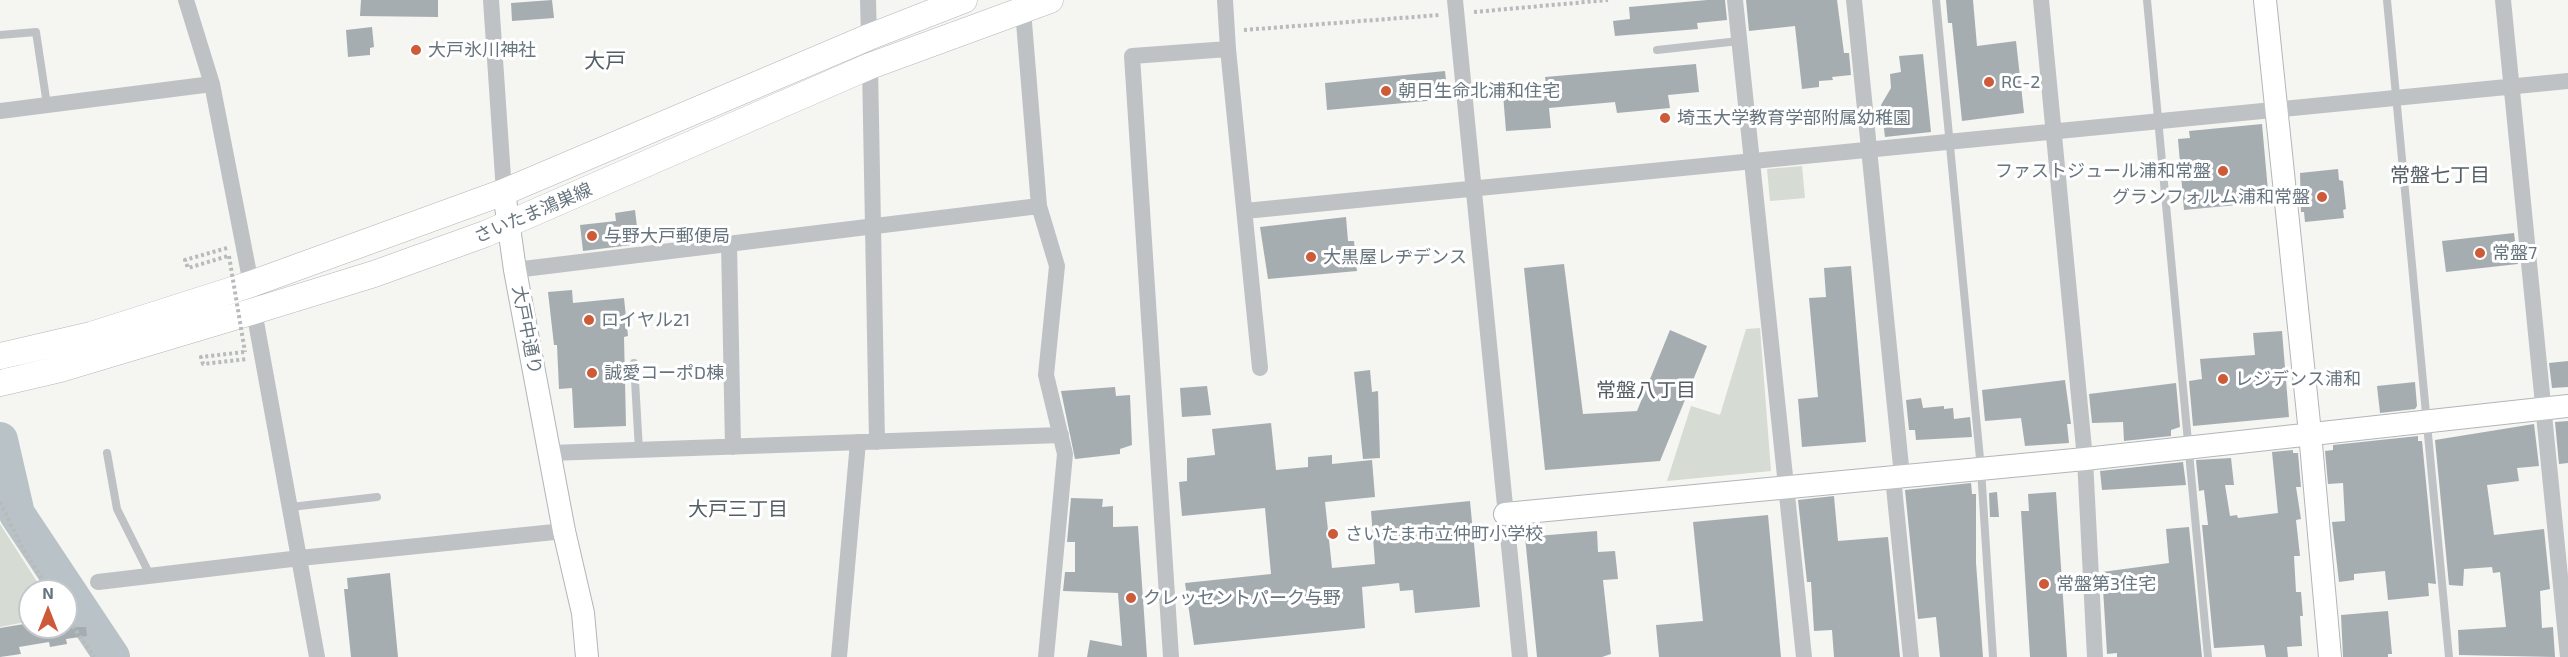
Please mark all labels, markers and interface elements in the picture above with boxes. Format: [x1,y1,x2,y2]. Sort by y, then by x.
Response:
place label: 大戸氷川神社 [428,39,536,61]
marker: 大戸氷川神社 [409,43,423,57]
district label: 大戸 [584,48,626,74]
place label: RC-2 [2001,71,2040,93]
marker: RC-2 [1982,75,1996,89]
place label: 朝日生命北浦和住宅 [1398,80,1560,102]
marker: 朝日生命北浦和住宅 [1379,84,1393,98]
place label: 埼玉大学教育学部附属幼稚園 [1677,107,1911,129]
marker: 埼玉大学教育学部附属幼稚園 [1658,111,1672,125]
place label: ファストジュール浦和常盤 [1995,160,2211,182]
district label: 常盤七丁目 [2390,163,2490,187]
marker: ファストジュール浦和常盤 [2216,164,2230,178]
street label: さいたま鴻巣線 [471,178,595,248]
place label: グランフォルム浦和常盤 [2112,186,2310,208]
marker: グランフォルム浦和常盤 [2315,190,2329,204]
place label: 与野大戸郵便局 [604,225,730,247]
marker: 与野大戸郵便局 [585,229,599,243]
place label: 常盤7 [2492,242,2537,264]
place label: 大黒屋レヂデンス [1323,246,1467,268]
marker: 常盤7 [2473,246,2487,260]
marker: 大黒屋レヂデンス [1304,250,1318,264]
street label: 大戸中通り [508,284,546,376]
place label: ロイヤル21 [601,309,690,331]
marker: ロイヤル21 [582,313,596,327]
place label: 誠愛コーポD棟 [604,362,724,384]
marker: 誠愛コーポD棟 [585,366,599,380]
place label: レジデンス浦和 [2235,368,2361,390]
marker: レジデンス浦和 [2216,372,2230,386]
district label: 常盤八丁目 [1596,378,1696,402]
district label: 大戸三丁目 [688,497,788,521]
place label: さいたま市立仲町小学校 [1345,523,1543,545]
marker: さいたま市立仲町小学校 [1326,527,1340,541]
place label: 常盤第3住宅 [2056,573,2156,595]
marker: 常盤第3住宅 [2037,577,2051,591]
north arrow [18,579,78,639]
text: N [42,583,54,602]
place label: クレッセントパーク与野 [1143,587,1341,609]
marker: クレッセントパーク与野 [1124,591,1138,605]

